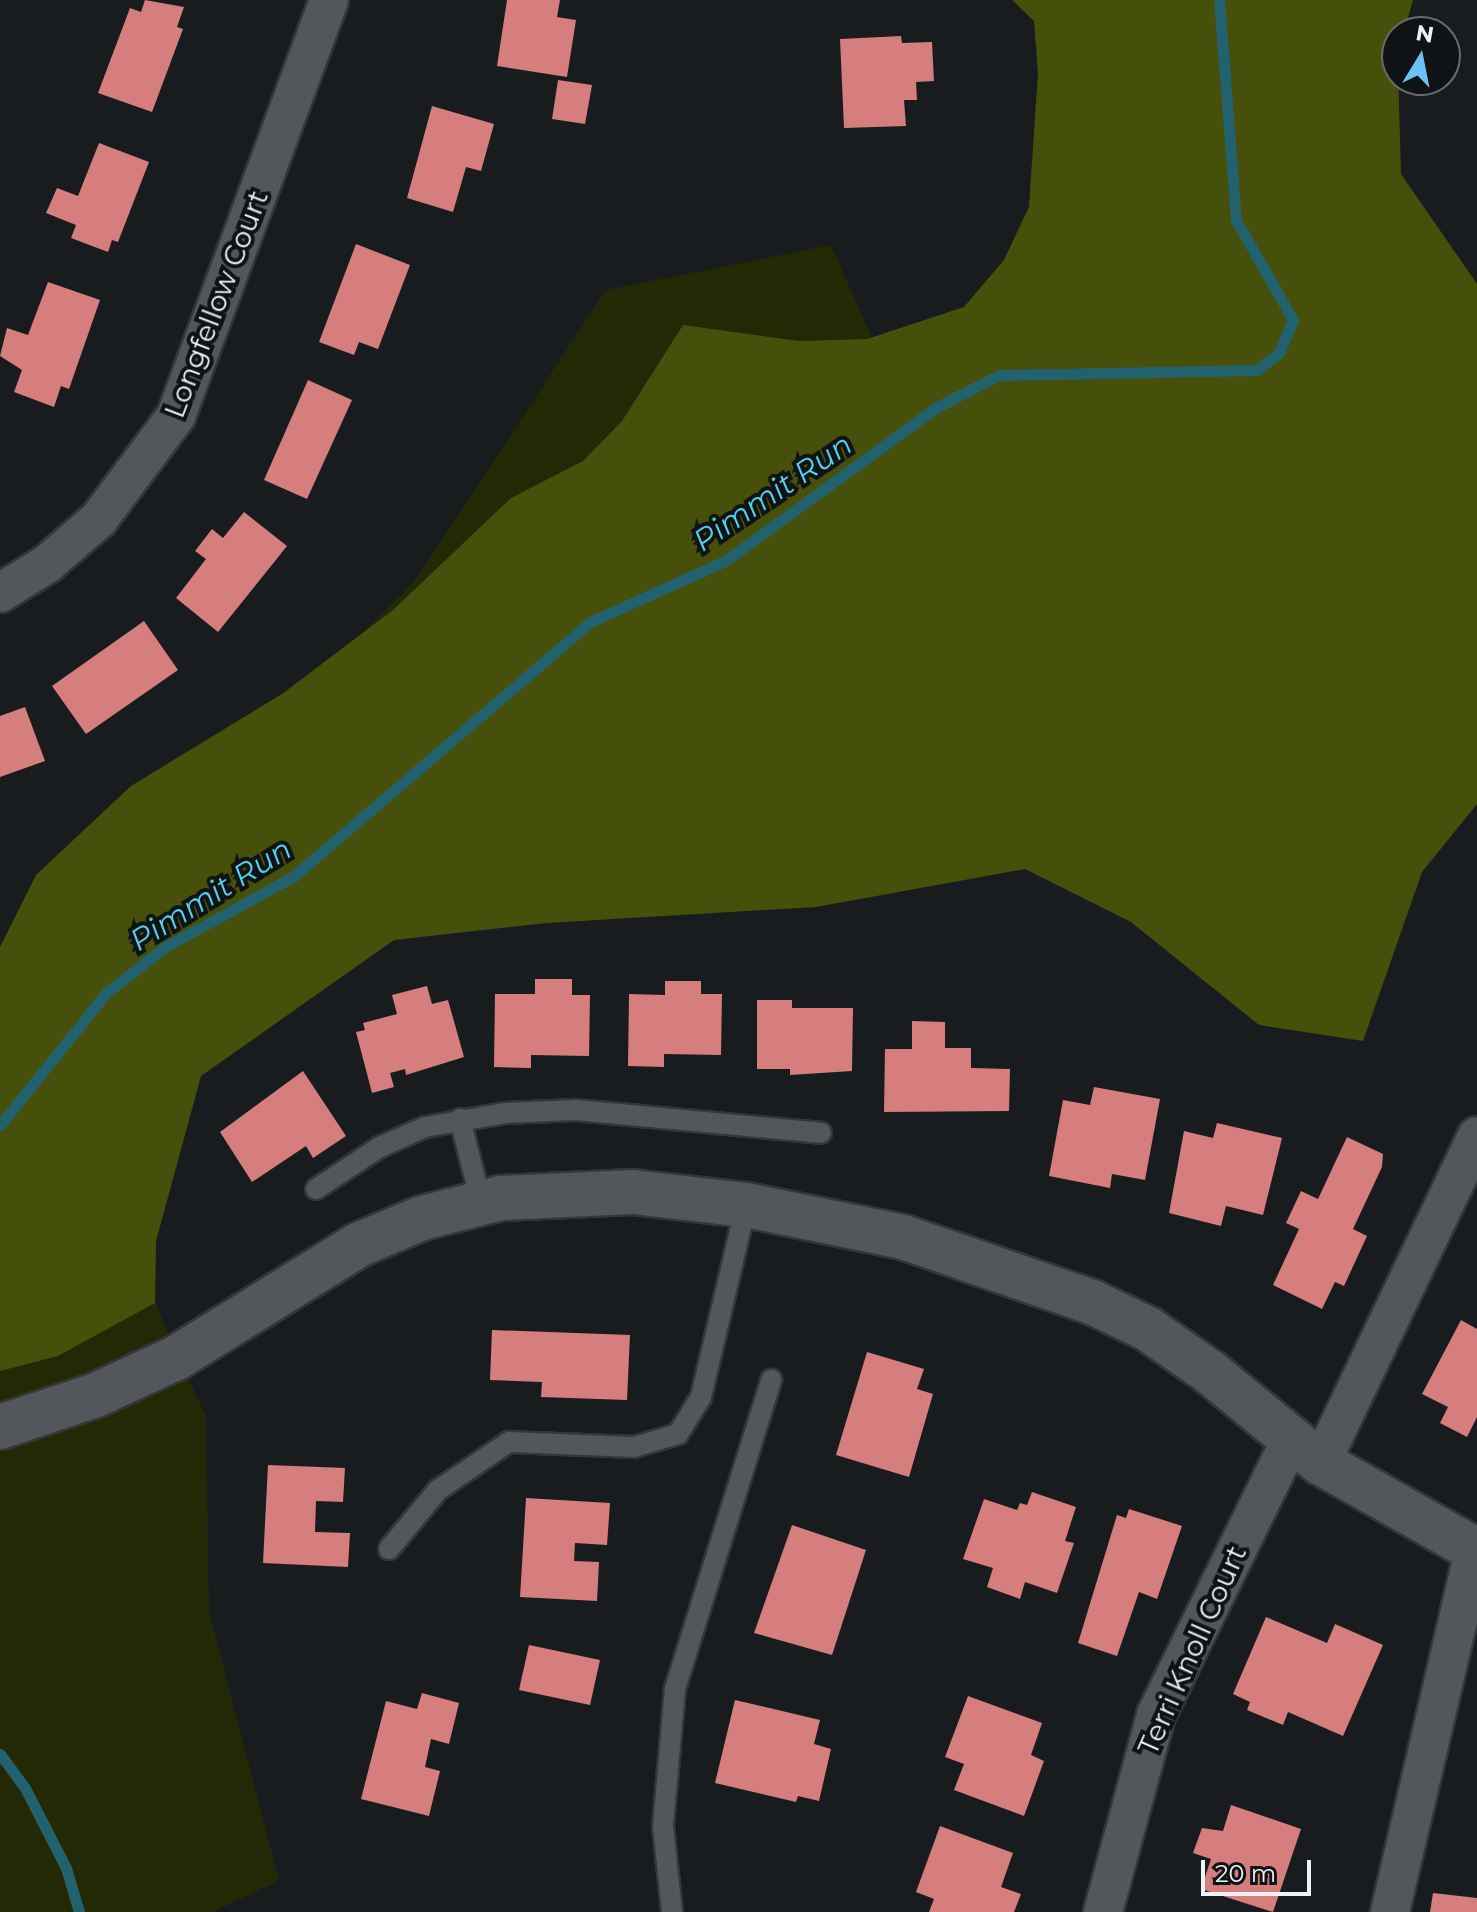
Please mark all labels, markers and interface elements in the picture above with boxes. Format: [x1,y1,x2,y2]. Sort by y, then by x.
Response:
north arrow [1381,16,1461,96]
text: N [1414,19,1436,49]
street label: Longfellow Court [157,186,275,422]
water label: Pimmit Run [687,427,859,559]
water label: Pimmit Run [124,831,298,959]
street label: Terri Knoll Court [1131,1540,1253,1760]
scale bar [1205,1844,1315,1894]
text: 20 m [1215,1859,1276,1888]

